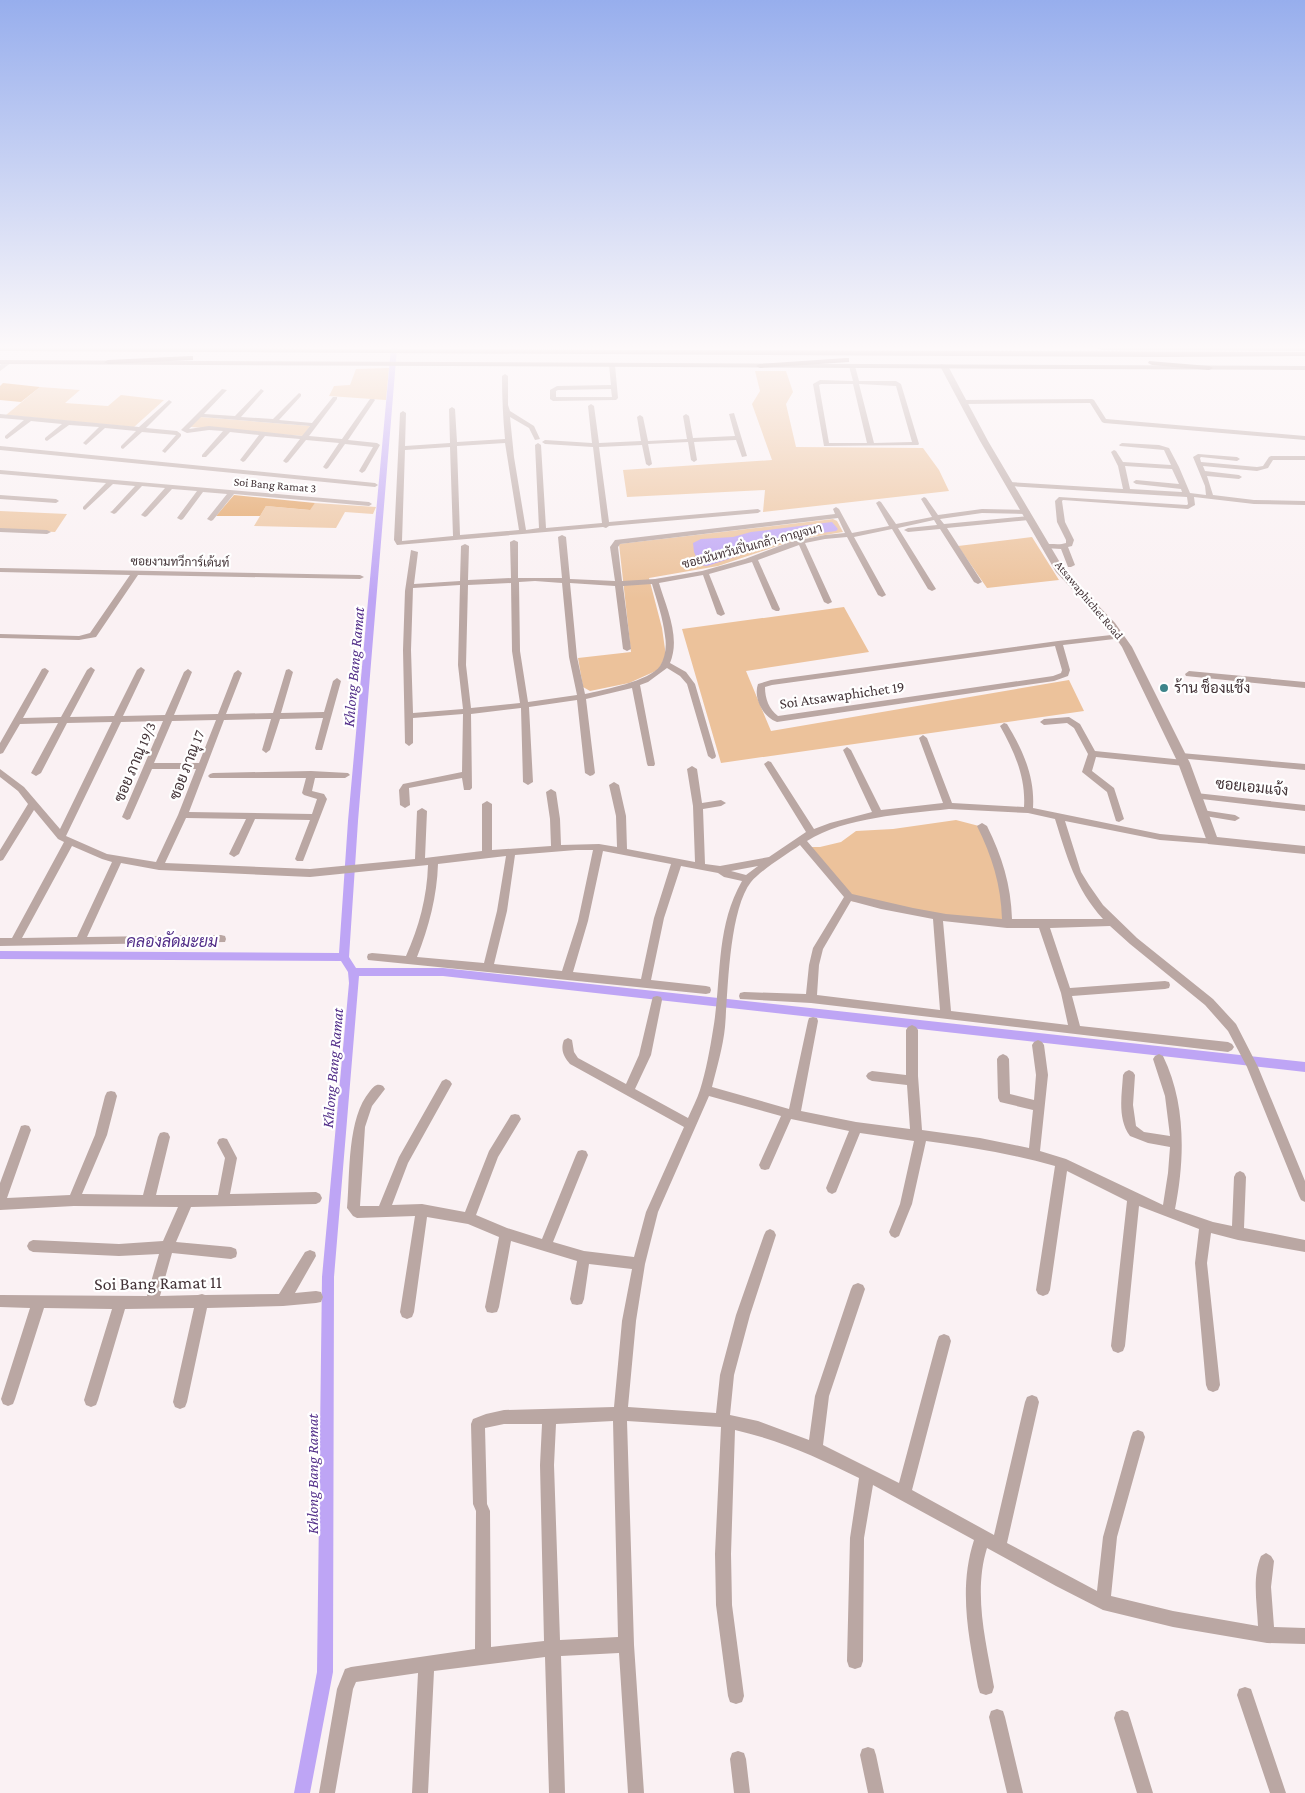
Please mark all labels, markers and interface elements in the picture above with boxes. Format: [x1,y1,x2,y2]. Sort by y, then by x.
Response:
street label: Soi Bang Ramat 3 [233,474,317,496]
street label: ซอยนันทวันปิ่นเกล้า-กาญจนา [680,517,824,571]
street label: ซอยงามทวีการ์เด้นท์ [130,553,230,570]
street label: Atsawaphichet Road [1052,558,1126,643]
water label: Khlong Bang Ramat [340,606,368,728]
place label: ร้าน ช็องแช๊ง [1174,677,1250,696]
street label: Soi Atsawaphichet 19 [778,678,906,713]
marker: ร้าน ช็องแช๊ง [1158,682,1170,694]
street label: ซอย ภาณุ 19/3 [111,720,162,806]
street label: ซอย ภาณุ 17 [166,728,210,803]
street label: ซอยเอมแจ้ง [1215,773,1289,799]
water label: คลองลัดมะยม [126,931,218,950]
water label: Khlong Bang Ramat [319,1007,347,1129]
street label: Soi Bang Ramat 11 [94,1272,222,1294]
water label: Khlong Bang Ramat [304,1413,322,1534]

